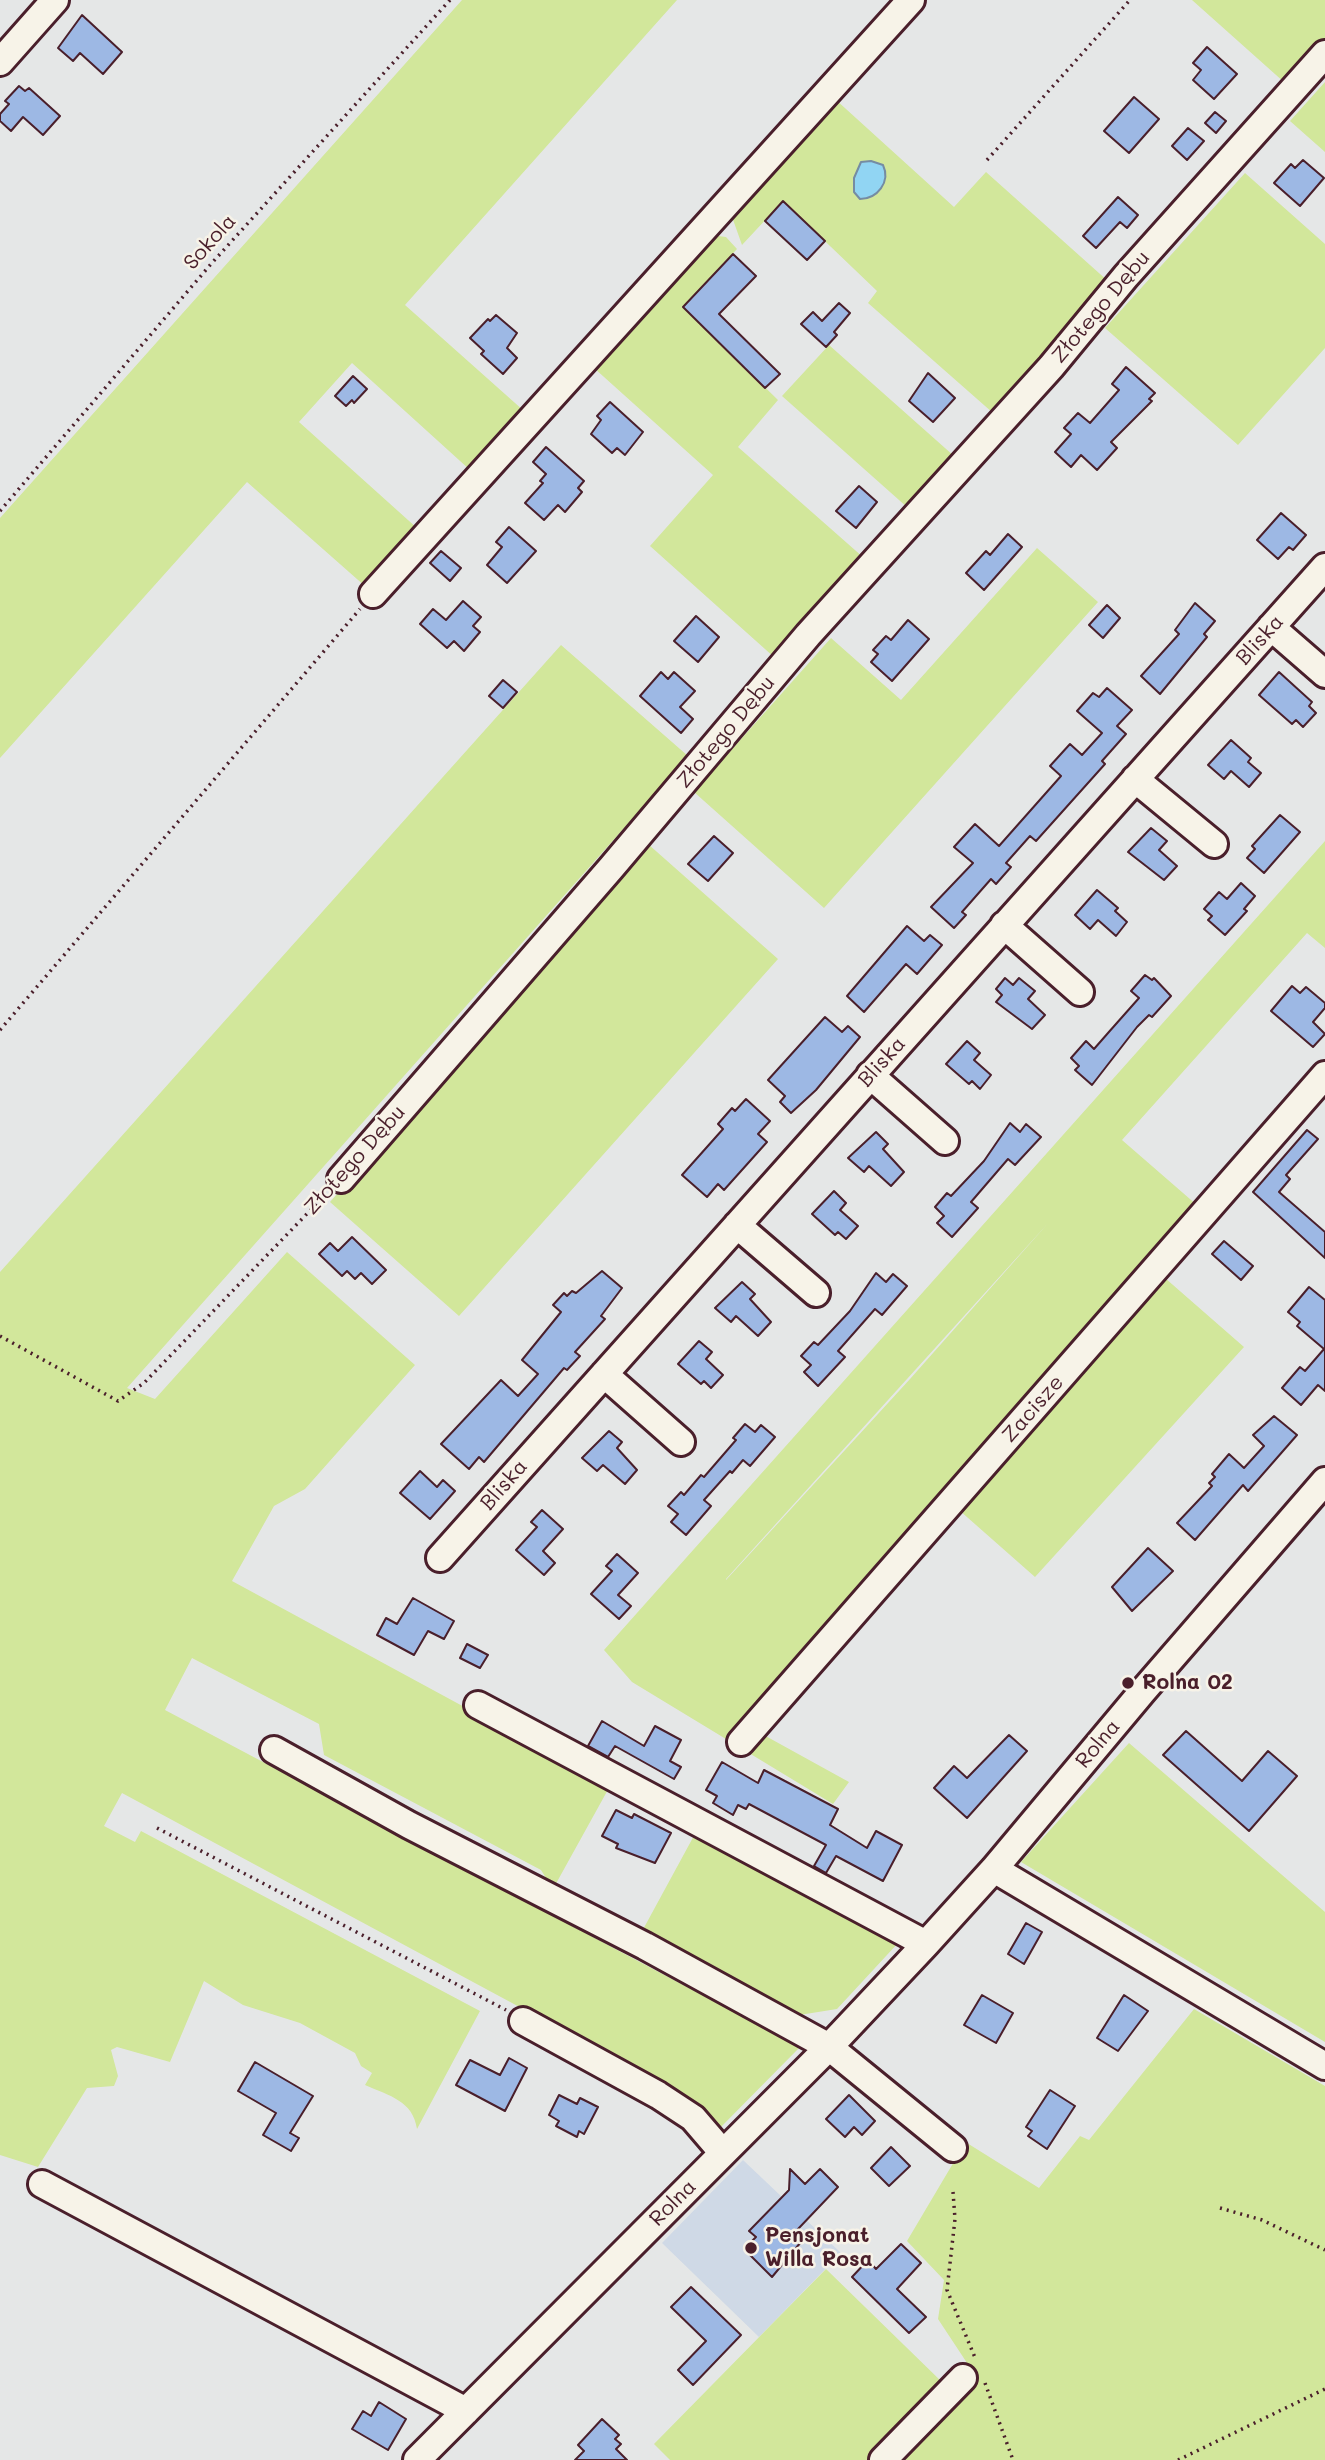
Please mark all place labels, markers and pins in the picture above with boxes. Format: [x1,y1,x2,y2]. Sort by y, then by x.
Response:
place label: Rolna 02 [1142,1670,1233,1696]
marker: Rolna 02 [1120,1675,1136,1691]
place label: Pensjonat Willa Rosa [765,2223,873,2273]
marker: Pensjonat Willa Rosa [743,2240,759,2256]

